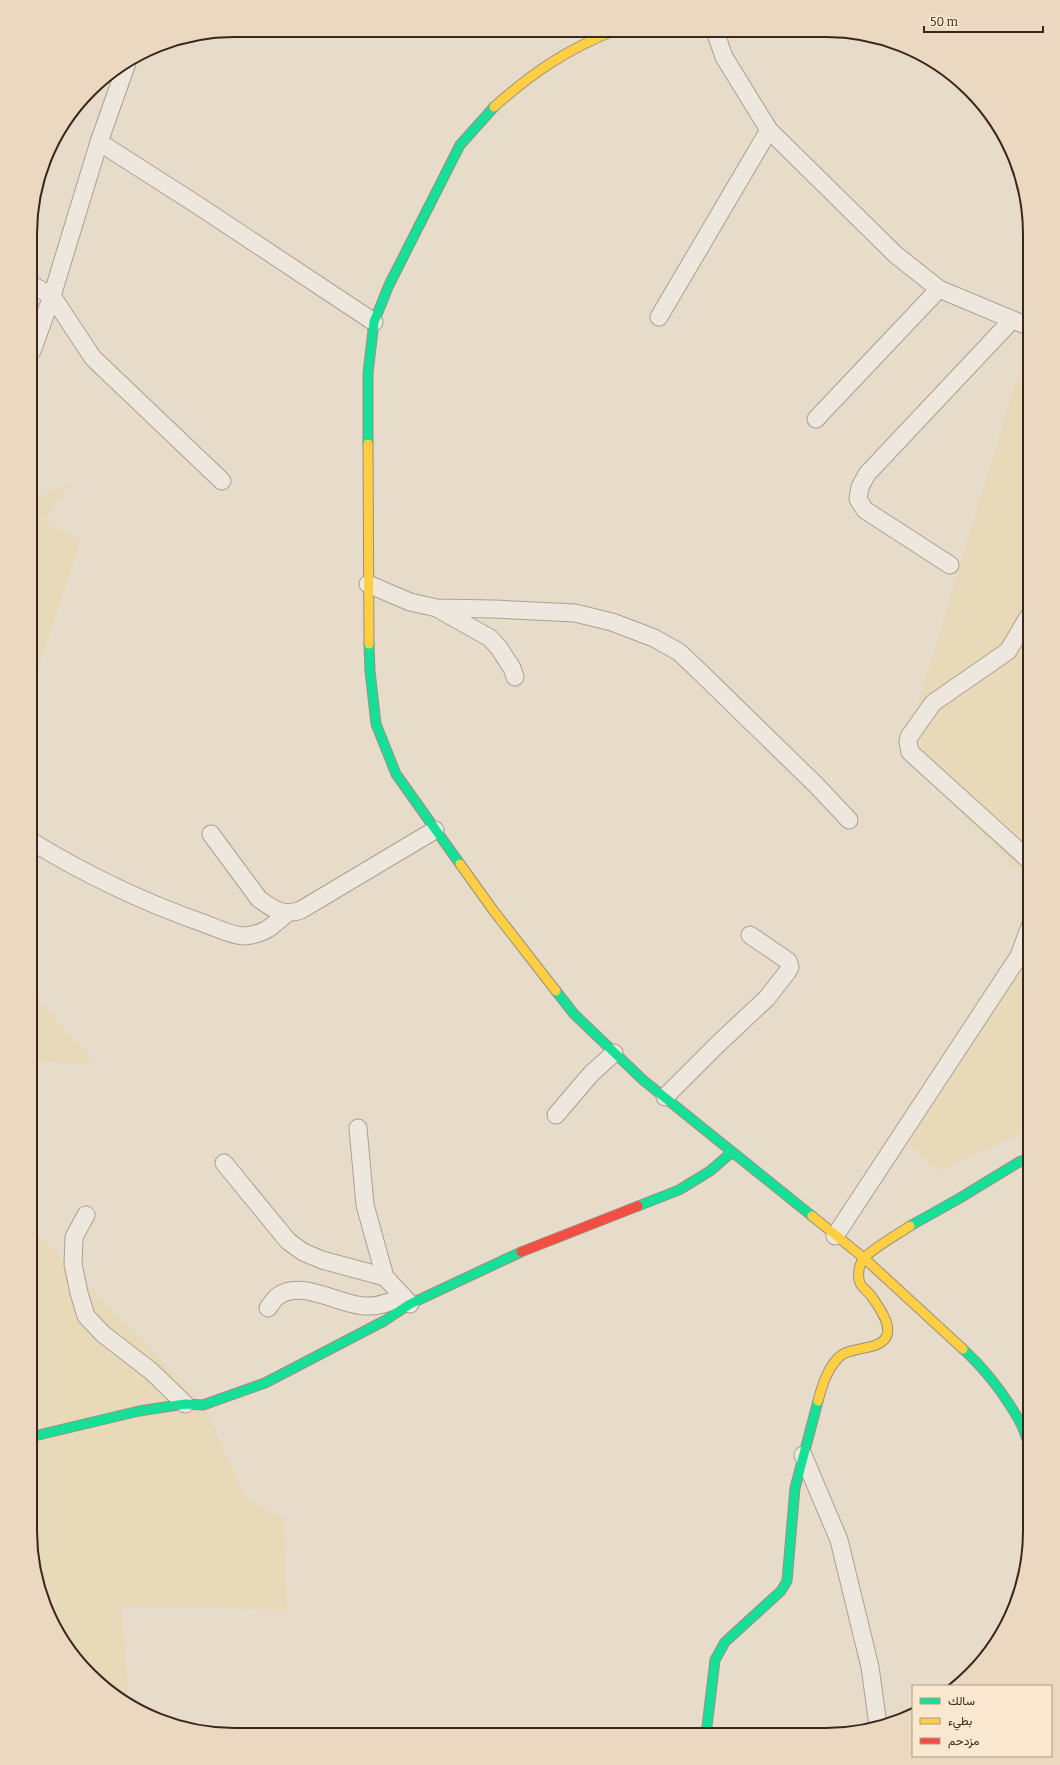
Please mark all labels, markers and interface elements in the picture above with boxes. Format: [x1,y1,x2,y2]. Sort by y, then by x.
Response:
scale bar [924,8,1043,34]
text: 50 m [930,15,959,29]
legend [912,1685,1052,1757]
text: سالك [948,1694,975,1708]
text: بطيء [948,1714,972,1731]
text: مزدحم [948,1734,979,1749]

